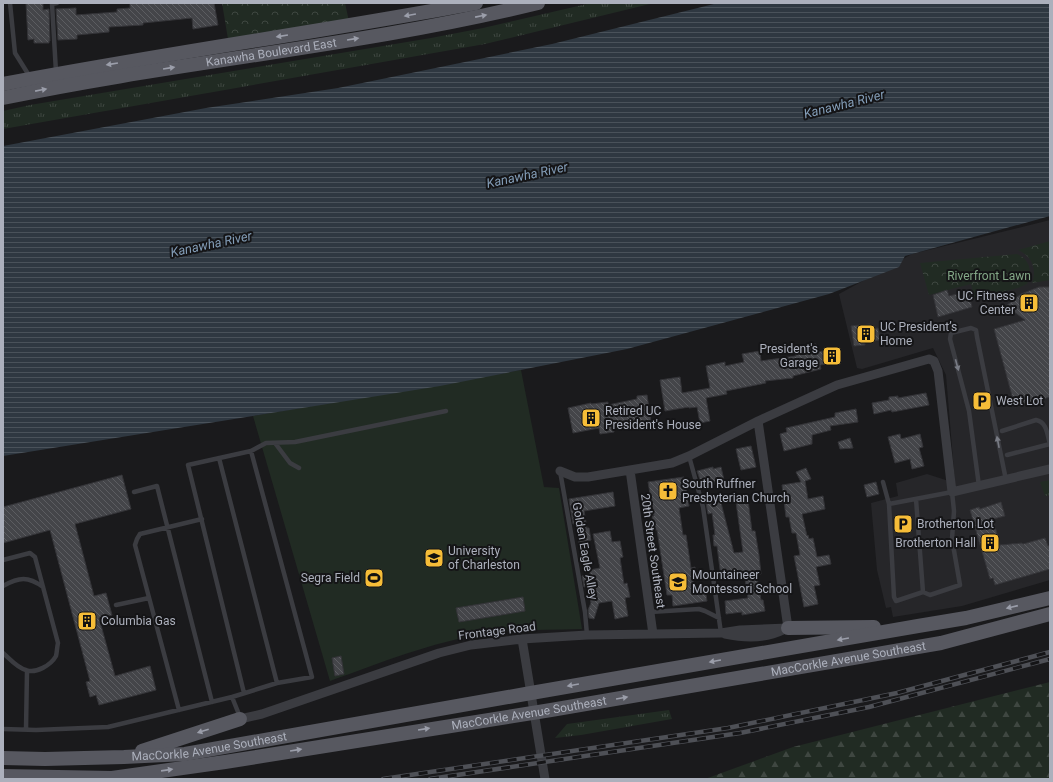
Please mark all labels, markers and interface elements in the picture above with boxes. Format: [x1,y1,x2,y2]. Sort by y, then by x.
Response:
one-way arrow [404,12,417,18]
one-way arrow [475,13,487,19]
one-way arrow [276,33,288,39]
street label: Kanawha Boulevard East [205,36,338,70]
one-way arrow [347,36,359,42]
one-way arrow [106,61,119,67]
one-way arrow [163,65,176,71]
one-way arrow [35,86,47,92]
water label: Kanawha River [802,87,887,121]
water label: Kanawha River [485,159,570,191]
water label: Kanawha River [169,228,254,260]
park label: Riverfront Lawn [947,269,1031,283]
place label: UC Fitness Center [958,289,1015,317]
building icon: UC Fitness Center [1018,292,1040,314]
place label: UC President’s Home [880,320,957,348]
building icon: UC President’s Home [855,323,877,345]
place label: President's Garage [759,342,818,370]
building icon: President's Garage [821,345,843,367]
one-way arrow [954,359,960,371]
parking icon: West Lot [971,390,993,412]
place label: West Lot [996,394,1043,408]
place label: Retired UC President's House [605,404,701,432]
building icon: Retired UC President's House [580,407,602,429]
one-way arrow [995,436,1001,448]
place label: South Ruffner Presbyterian Church [682,477,790,505]
church icon: South Ruffner Presbyterian Church [657,480,679,502]
street label: 20th Street Southeast [638,493,668,609]
street label: Golden Eagle Alley [570,501,601,601]
parking icon: Brotherton Lot [892,513,914,535]
place label: Brotherton Lot [917,517,994,531]
building icon: Brotherton Hall [979,532,1001,554]
place label: Brotherton Hall [895,536,976,550]
place label: University of Charleston [448,544,520,572]
school or university icon: University of Charleston [423,547,445,569]
sports icon: Segra Field [363,567,385,589]
place label: Mountaineer Montessori School [692,568,792,596]
place label: Segra Field [301,571,360,585]
school or university icon: Mountaineer Montessori School [667,571,689,593]
one-way arrow [1006,604,1018,610]
building icon: Columbia Gas [76,610,98,632]
place label: Columbia Gas [101,614,176,628]
street label: Frontage Road [457,619,537,643]
one-way arrow [837,636,849,642]
street label: MacCorkle Avenue Southeast [770,639,927,679]
one-way arrow [709,658,721,664]
one-way arrow [567,683,579,689]
street label: MacCorkle Avenue Southeast [450,694,608,733]
one-way arrow [616,695,628,701]
one-way arrow [418,726,430,732]
one-way arrow [197,728,209,734]
street label: MacCorkle Avenue Southeast [131,729,288,764]
one-way arrow [290,747,302,753]
one-way arrow [161,767,174,773]

